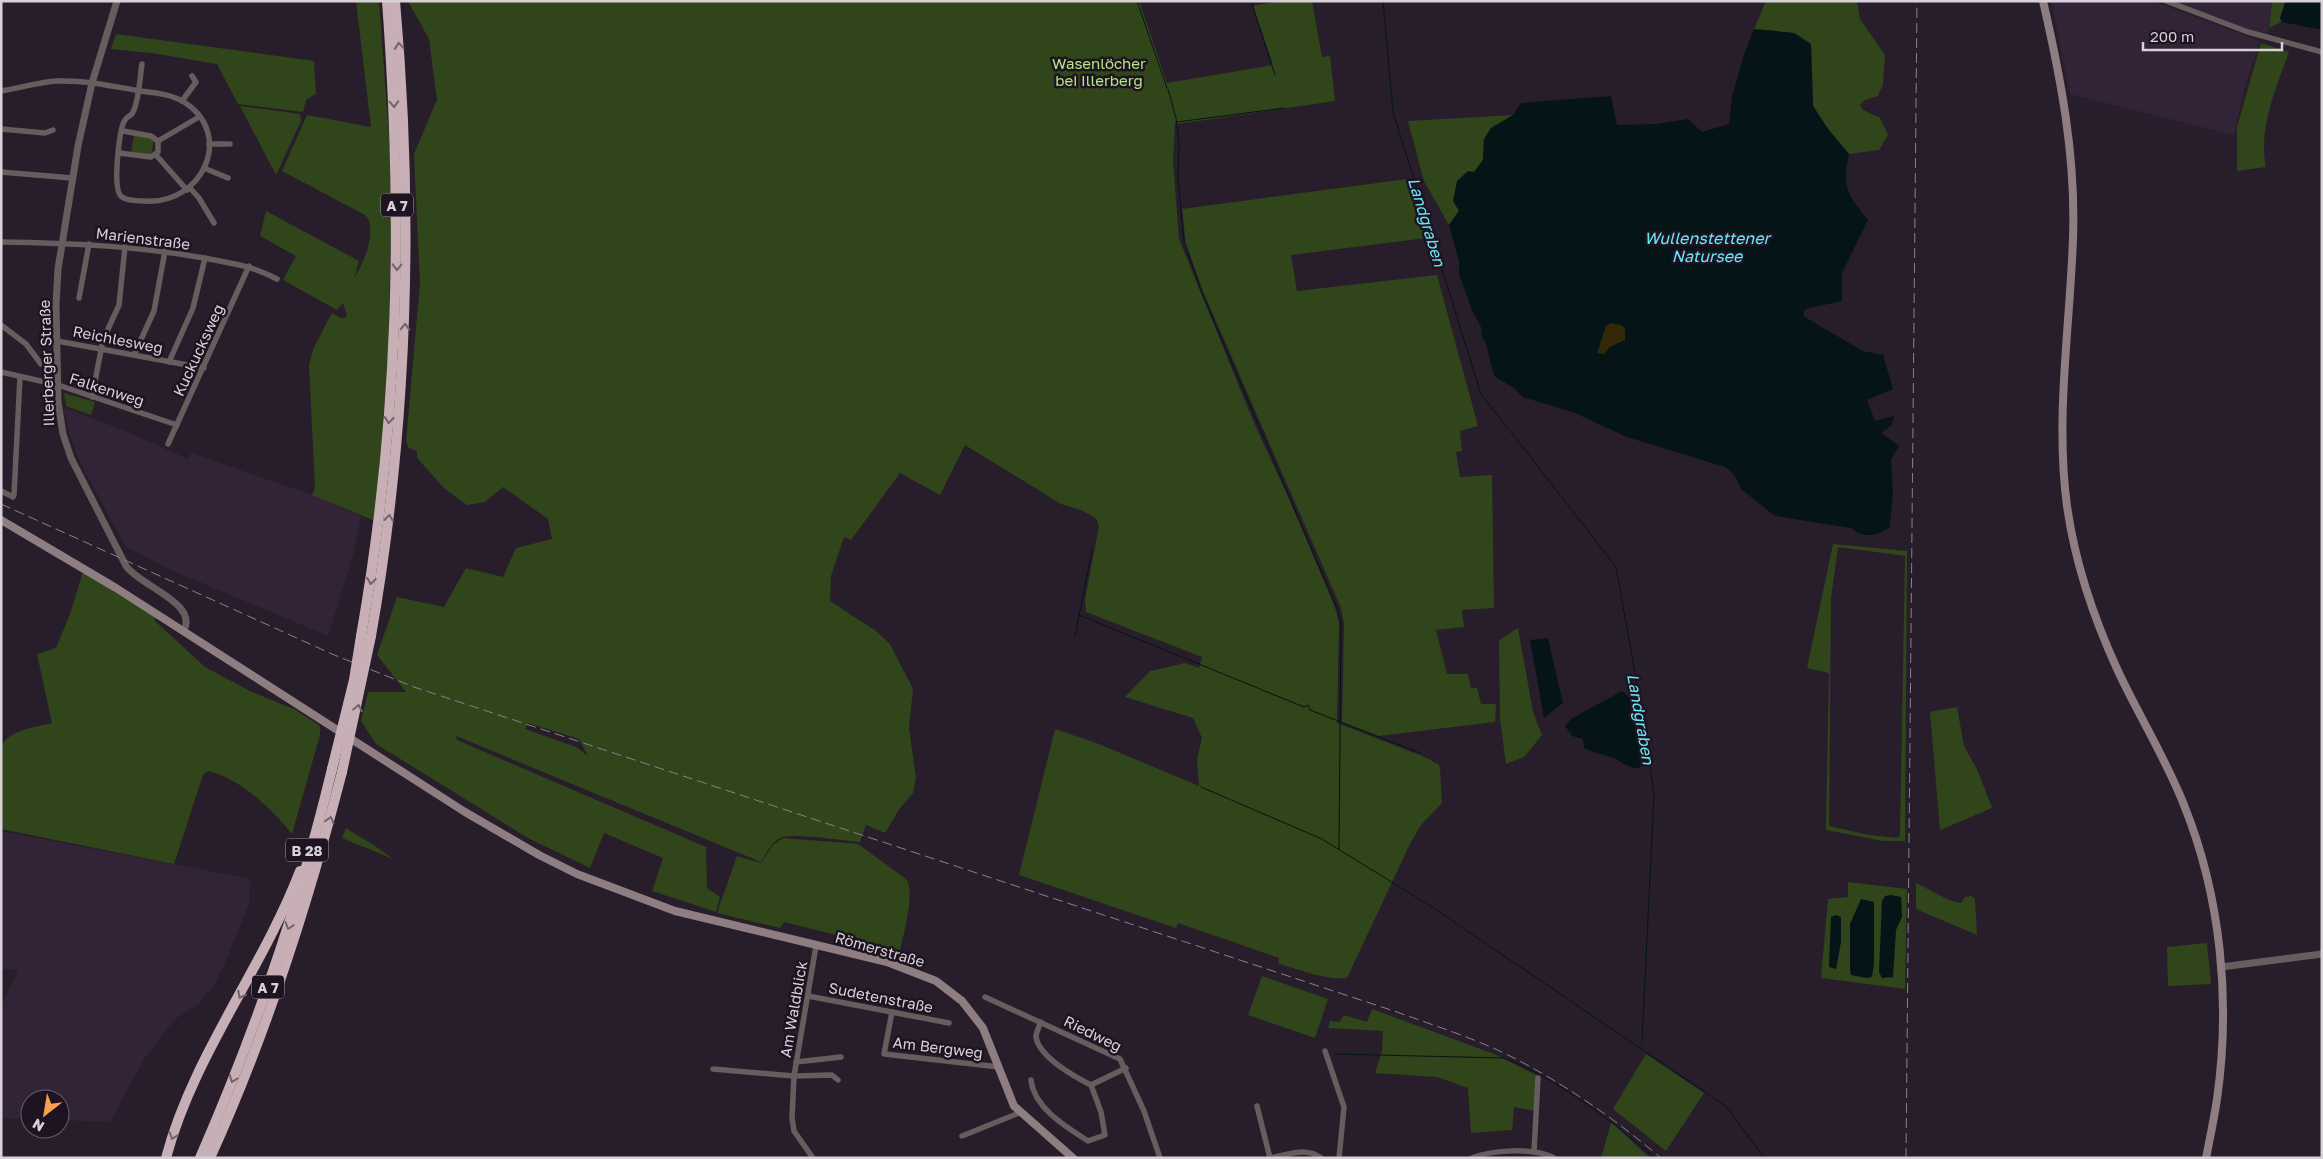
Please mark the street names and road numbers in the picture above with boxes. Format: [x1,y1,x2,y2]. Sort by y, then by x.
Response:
road number: A 7 [381,194,413,216]
street label: Marienstraße [95,223,191,253]
street label: Illerberger Straße [35,299,57,427]
street label: Kuckucksweg [169,301,227,399]
street label: Reichlesweg [71,321,165,357]
street label: Falkenweg [67,368,147,410]
road number: B 28 [286,838,328,862]
street label: Römerstraße [833,928,927,970]
street label: Am Waldblick [776,959,810,1059]
road number: A 7 [252,976,284,999]
street label: Sudetenstraße [827,978,935,1016]
street label: Riedweg [1061,1011,1125,1055]
street label: Am Bergweg [892,1033,984,1061]

